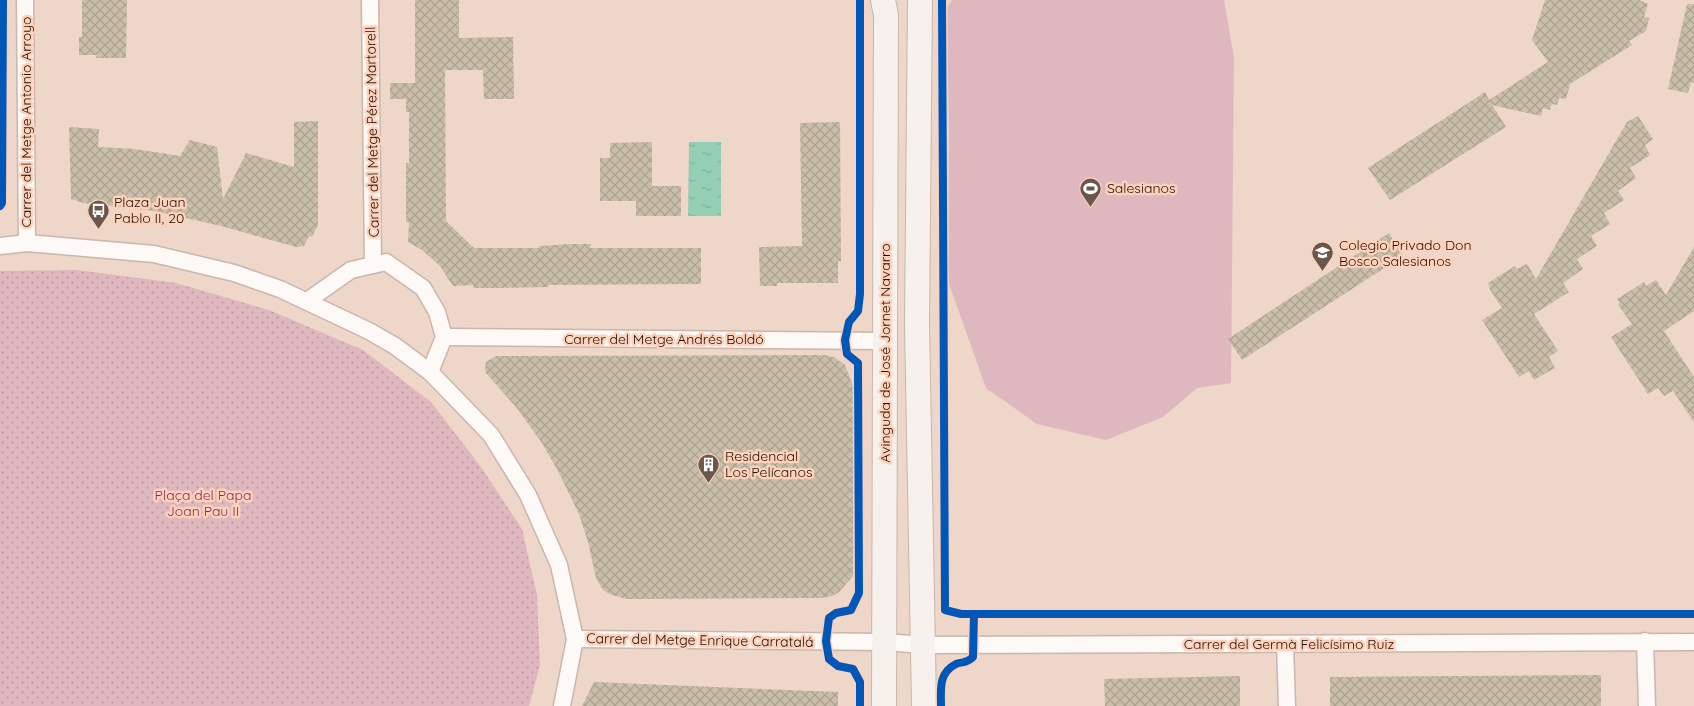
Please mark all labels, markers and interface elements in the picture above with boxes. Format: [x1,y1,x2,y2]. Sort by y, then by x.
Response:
street label: Carrer del Metge Antonio Arroyo [17,17,35,227]
street label: Carrer del Metge Pérez Martorell [361,27,383,237]
sports icon: Salesianos [1079,176,1103,207]
place label: Salesianos [1107,179,1176,197]
place label: Plaza Juan Pablo II, 20 [114,193,186,227]
bus stop icon: Plaza Juan Pablo II, 20 [86,198,110,229]
place label: Colegio Privado Don Bosco Salesianos [1339,236,1472,270]
school or university icon: Colegio Privado Don Bosco Salesianos [1311,241,1335,272]
street label: Avinguda de José Jornet Navarro [876,243,894,463]
street label: Carrer del Metge Andrés Boldó [564,330,764,348]
place label: Residencial Los Pelícanos [725,447,812,481]
building icon: Residencial Los Pelícanos [697,452,721,483]
park label: Plaça del Papa Joan Pau II [155,486,251,520]
street label: Carrer del Metge Enrique Carratalá [586,629,814,651]
street label: Carrer del Germà Felicísimo Ruiz [1184,635,1394,653]

